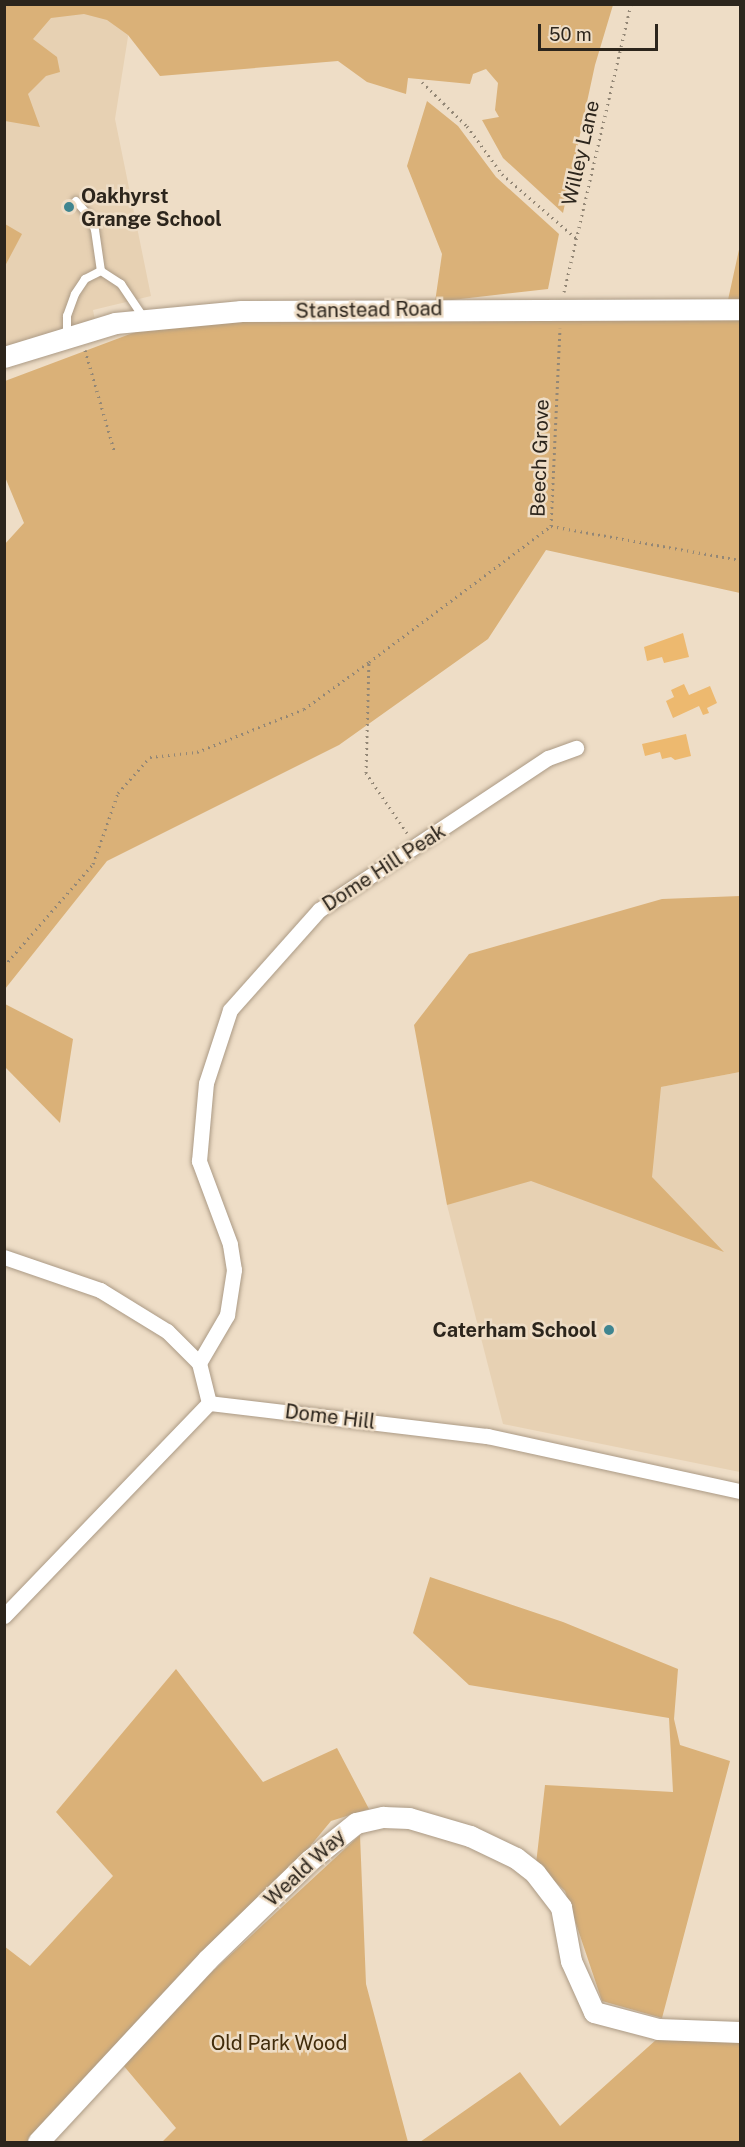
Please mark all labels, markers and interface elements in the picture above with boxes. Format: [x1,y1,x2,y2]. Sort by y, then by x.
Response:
scale bar [541,12,661,50]
text: 50 m [549,24,592,45]
street label: Willey Lane [557,98,605,208]
place label: Oakhyrst Grange School [81,184,222,231]
marker: Oakhyrst Grange School [62,200,76,214]
street label: Stanstead Road [295,297,443,323]
street label: Beech Grove [526,399,554,517]
street label: Dome Hill Peak [318,819,450,917]
place label: Caterham School [433,1318,597,1342]
marker: Caterham School [602,1323,616,1337]
street label: Dome Hill [283,1400,377,1434]
street label: Weald Way [259,1824,351,1912]
park label: Old Park Wood [210,2031,348,2055]

